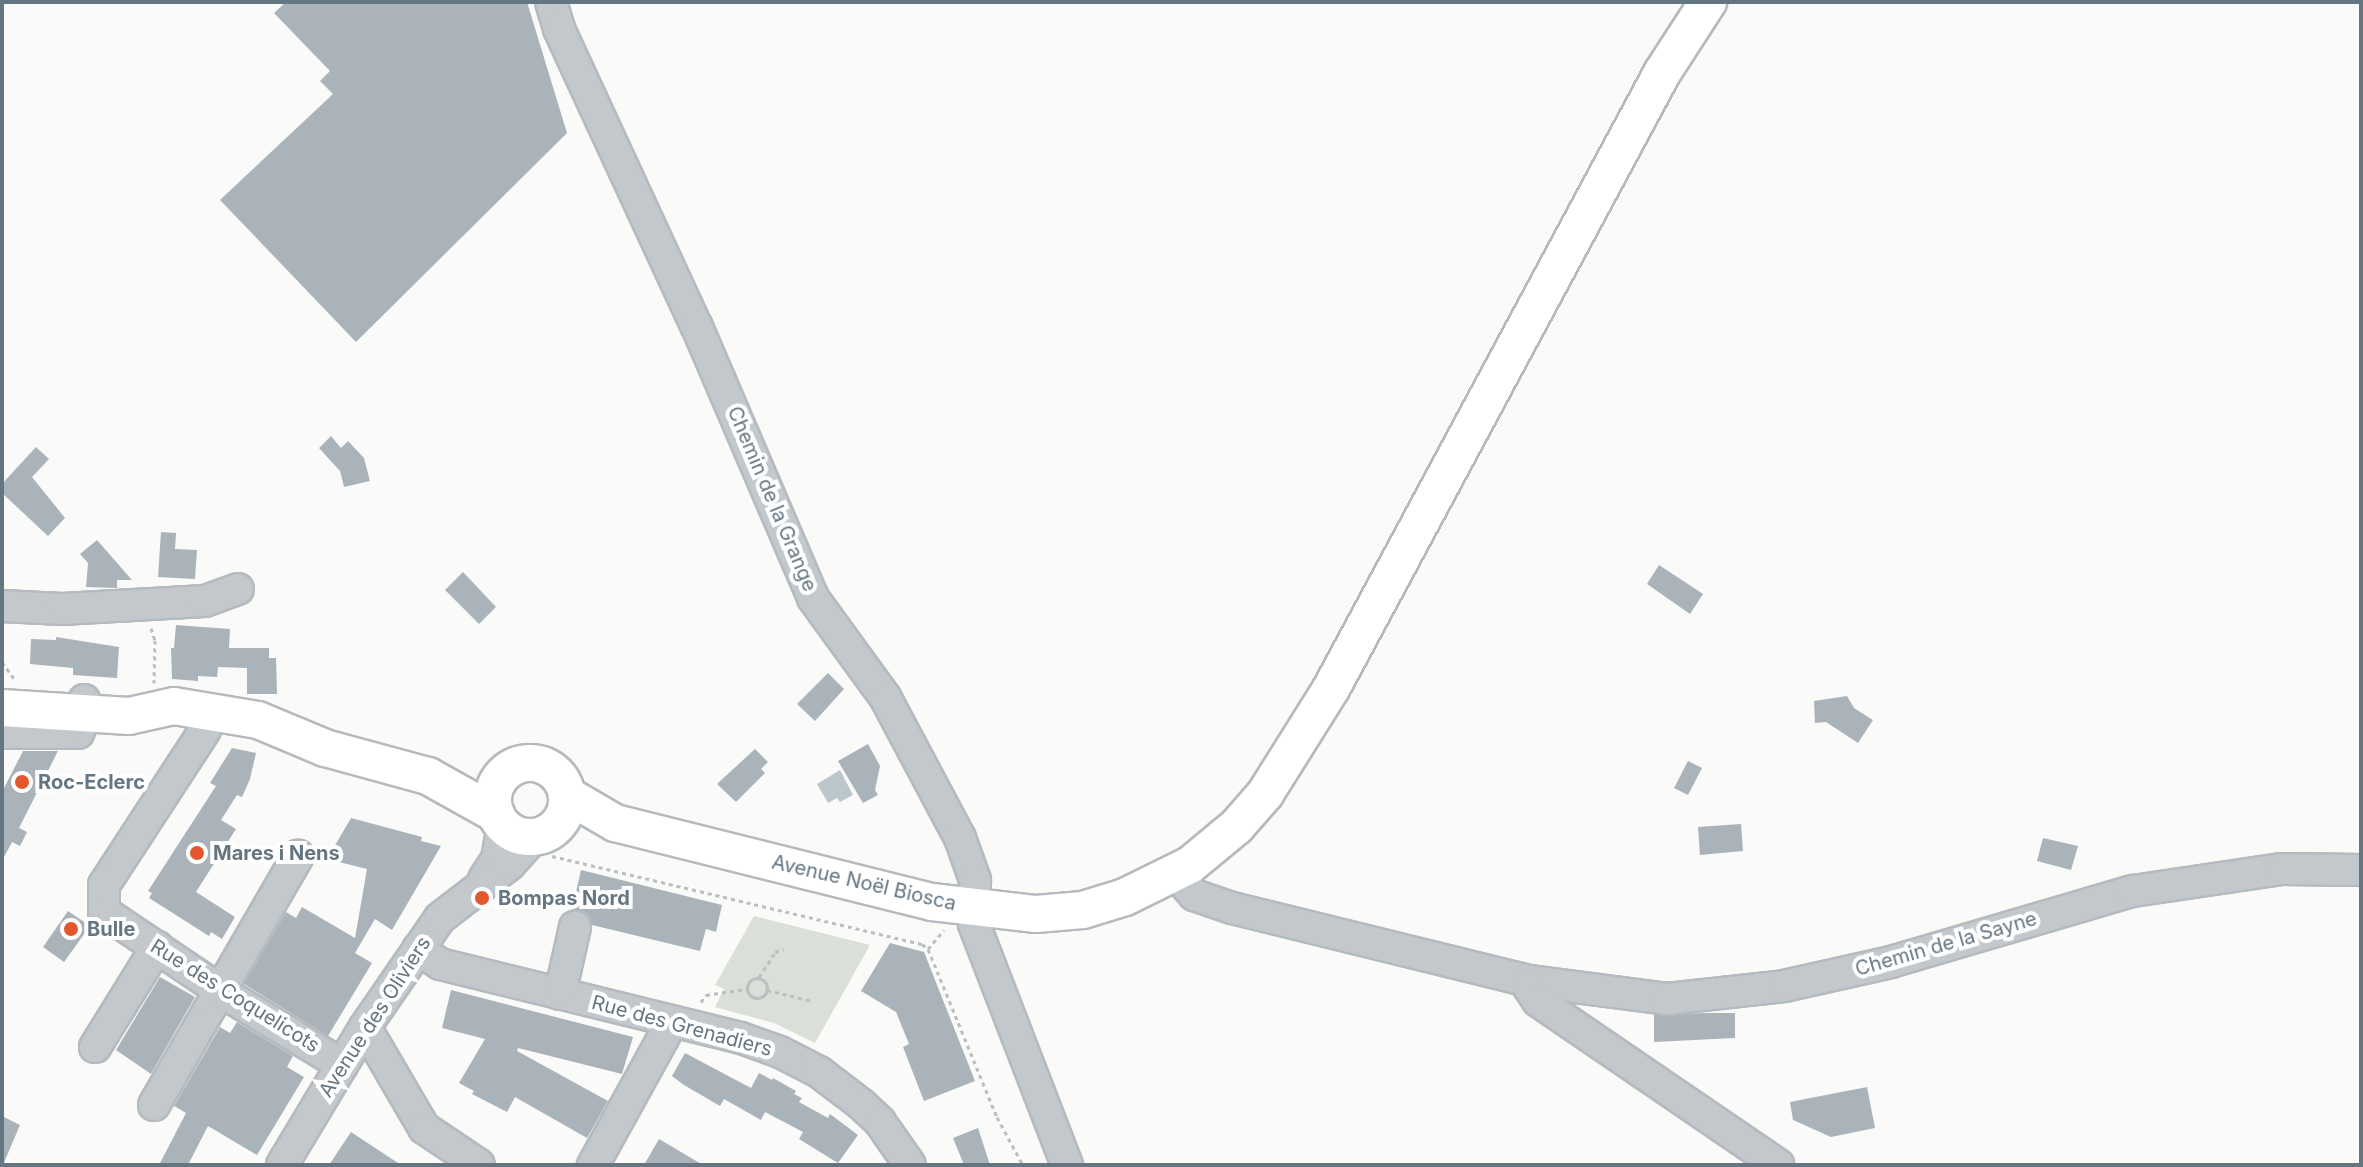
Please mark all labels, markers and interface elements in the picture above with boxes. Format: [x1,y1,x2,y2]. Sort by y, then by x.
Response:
street label: Chemin de la Grange [722,403,822,595]
place label: Roc-Eclerc [38,770,145,794]
marker: Roc-Eclerc [13,773,31,791]
place label: Mares i Nens [213,841,340,865]
marker: Mares i Nens [188,844,206,862]
street label: Avenue Noël Biosca [770,850,958,916]
place label: Bompas Nord [498,886,630,910]
marker: Bompas Nord [473,889,491,907]
street label: Chemin de la Sayne [1853,907,2039,981]
place label: Bulle [87,917,135,941]
marker: Bulle [62,920,80,938]
street label: Avenue des Oliviers [314,932,436,1102]
street label: Rue des Coquelicots [146,934,324,1058]
street label: Rue des Grenadiers [589,990,775,1062]

